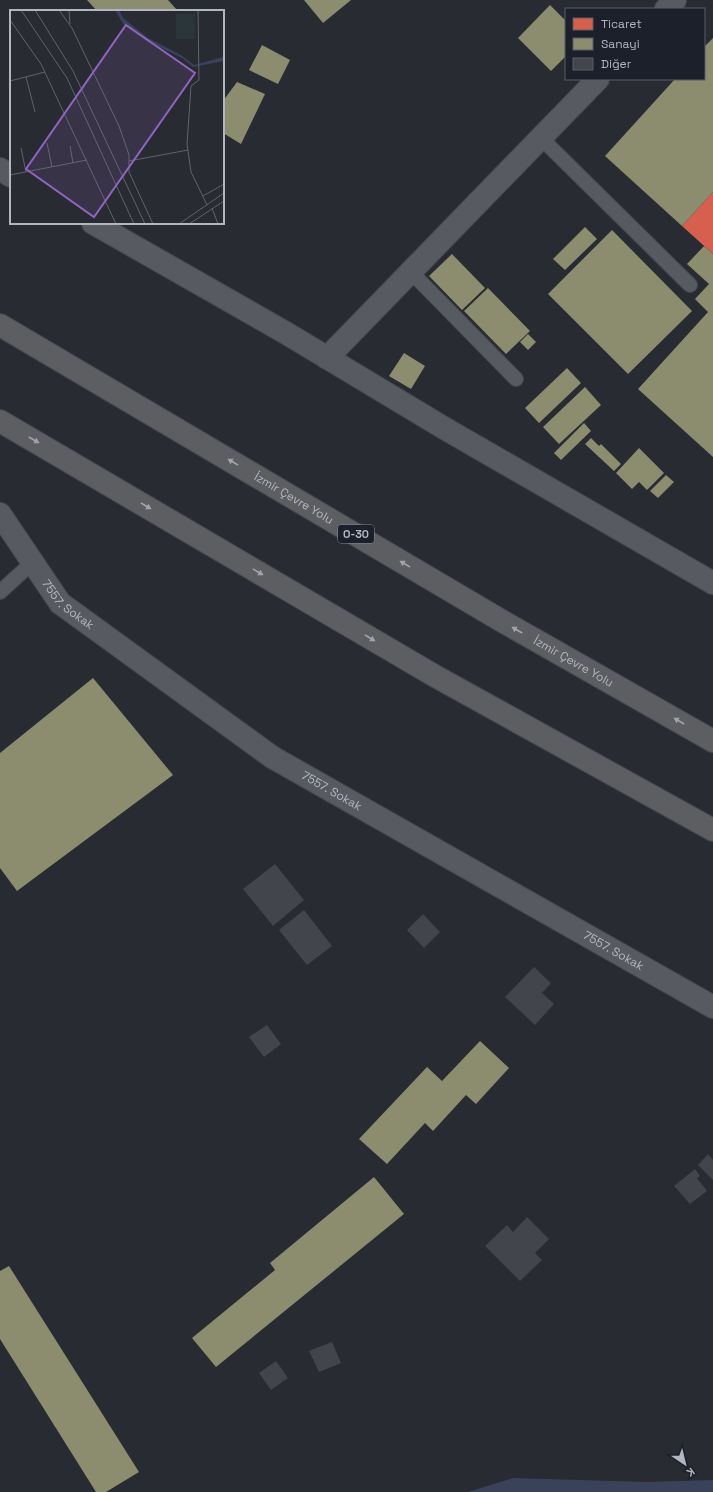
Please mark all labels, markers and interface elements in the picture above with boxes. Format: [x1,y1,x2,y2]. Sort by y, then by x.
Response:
legend [565,8,705,80]
inset map [10,10,224,224]
text: Ticaret [601,16,642,32]
text: Sanayi [601,36,640,52]
text: Diğer [601,56,632,72]
one-way arrow [28,437,40,444]
one-way arrow [227,459,239,466]
street label: İzmir Çevre Yolu [251,469,336,528]
one-way arrow [140,502,152,509]
road number: O-30 [338,525,374,543]
one-way arrow [399,560,411,567]
one-way arrow [252,568,264,575]
street label: 7557. Sokak [38,576,98,633]
one-way arrow [512,626,523,633]
street label: İzmir Çevre Yolu [531,633,616,691]
one-way arrow [364,634,376,641]
one-way arrow [673,718,685,725]
street label: 7557. Sokak [299,767,365,815]
street label: 7557. Sokak [580,927,647,974]
north arrow [665,1444,705,1484]
text: K [684,1464,698,1480]

